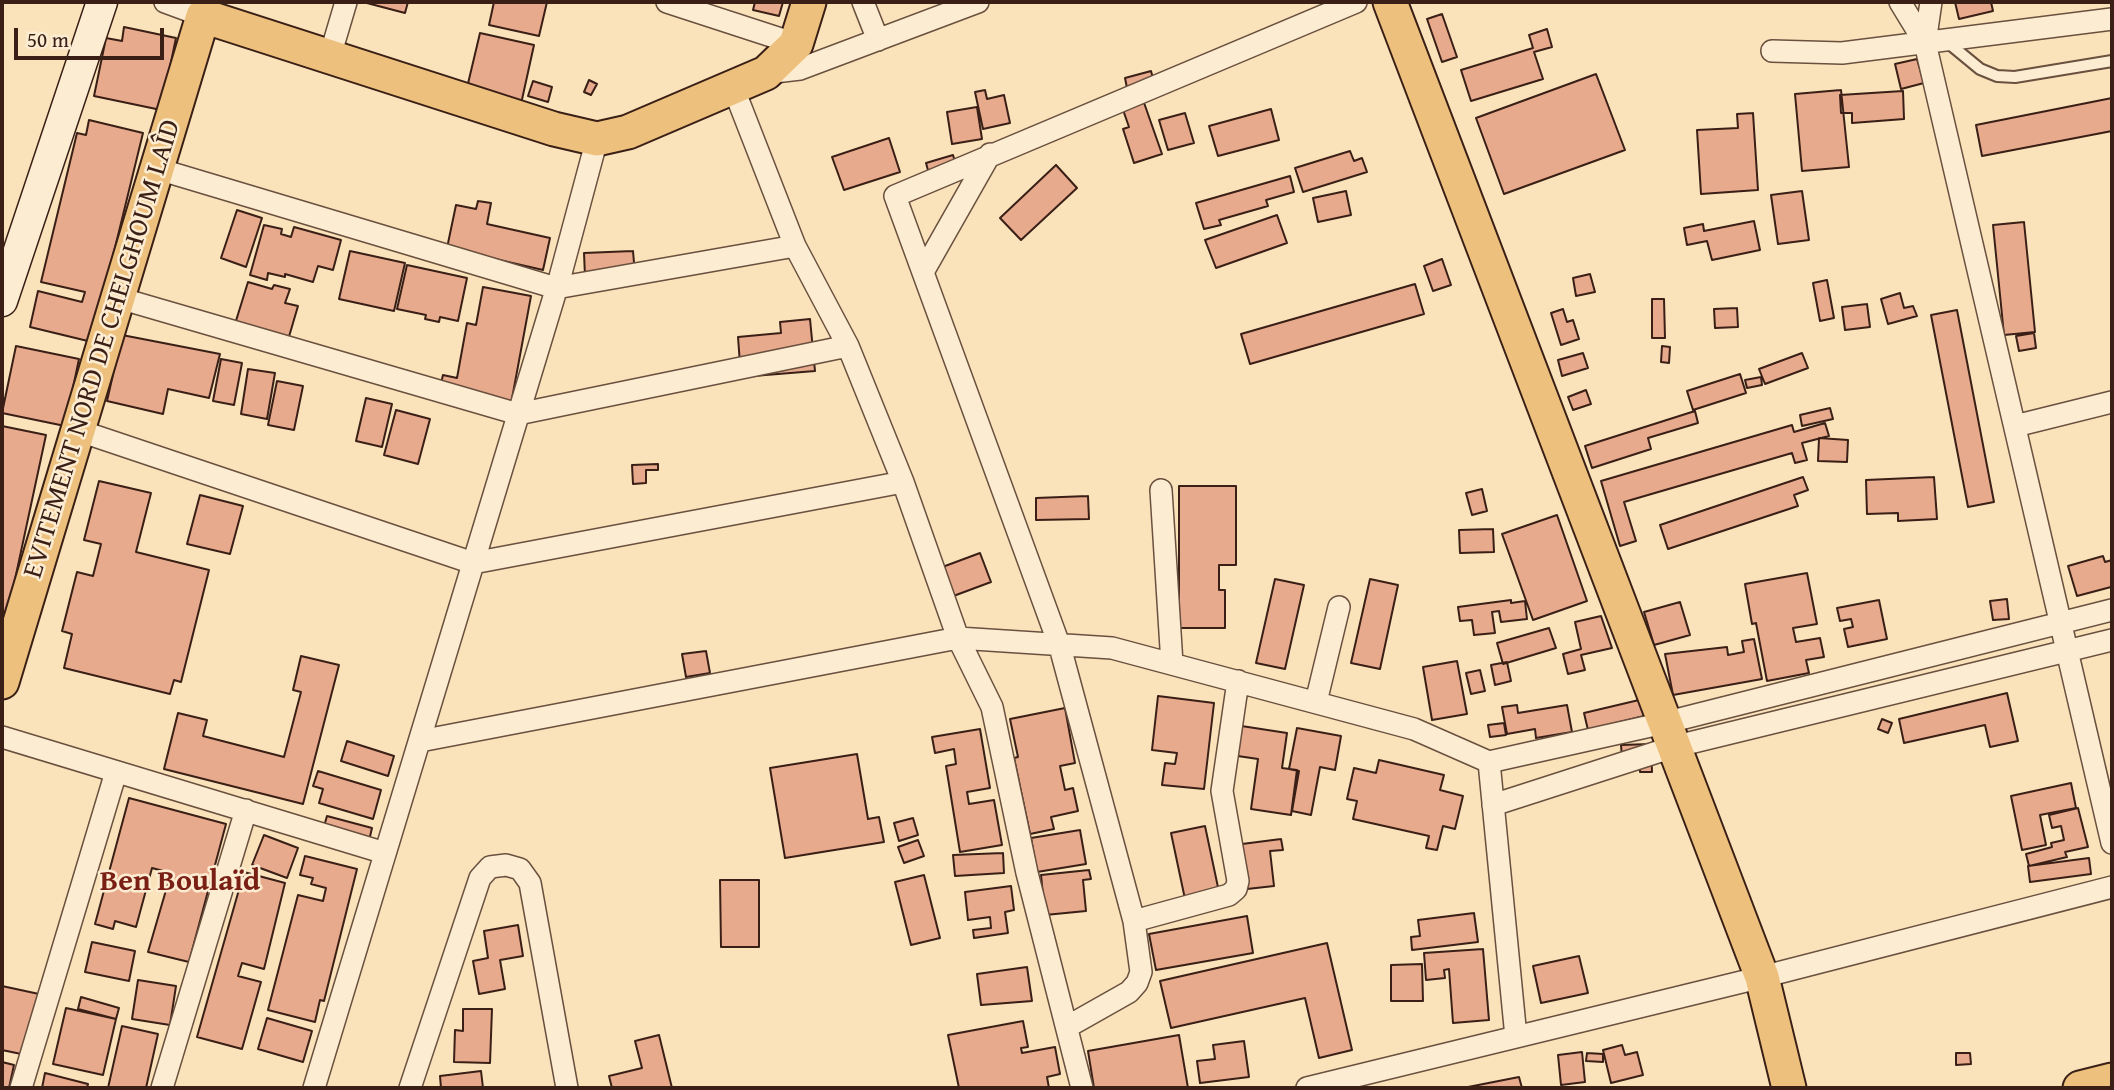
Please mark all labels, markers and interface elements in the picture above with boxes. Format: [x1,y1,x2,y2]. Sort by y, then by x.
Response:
scale bar [18,14,168,58]
text: 50 m [27,24,69,55]
street label: EVITEMENT NORD DE CHELGHOUM LAÎD [17,116,189,582]
district label: Ben Boulaïd [100,864,260,900]

